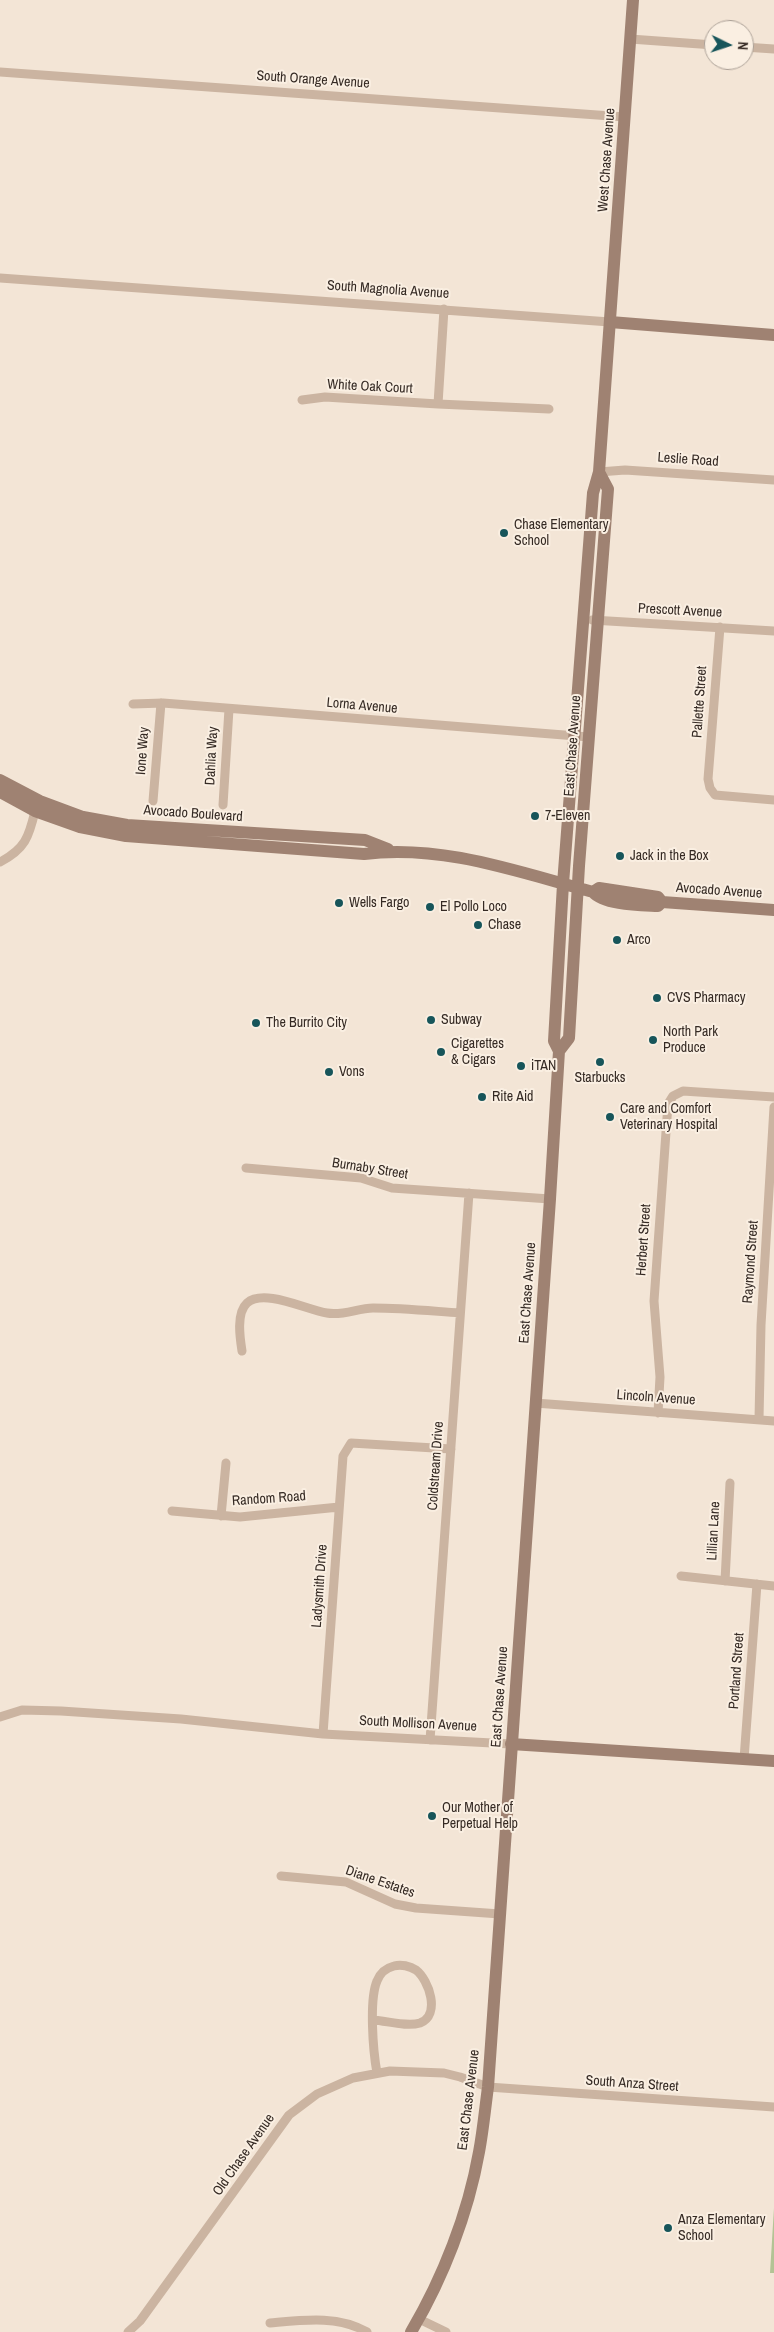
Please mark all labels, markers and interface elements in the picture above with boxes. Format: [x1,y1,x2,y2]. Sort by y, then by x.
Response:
north arrow [704,20,754,70]
text: N [734,41,752,51]
street label: South Orange Avenue [256,68,370,92]
street label: West Chase Avenue [595,107,619,213]
street label: South Magnolia Avenue [326,277,450,303]
street label: White Oak Court [327,376,413,398]
street label: Leslie Road [657,449,719,471]
place label: Chase Elementary School [514,517,608,550]
marker: Chase Elementary School [498,527,510,539]
street label: Prescott Avenue [638,600,722,622]
street label: Pallette Street [689,665,711,739]
street label: Lorna Avenue [326,695,398,717]
street label: East Chase Avenue [561,695,585,797]
street label: Ione Way [133,726,153,776]
street label: Dahlia Way [202,726,222,786]
street label: Avocado Boulevard [143,802,243,826]
place label: 7-Eleven [545,808,590,824]
marker: 7-Eleven [529,810,541,822]
place label: Jack in the Box [630,848,708,864]
marker: Jack in the Box [614,850,626,862]
street label: Avocado Avenue [675,880,763,902]
place label: Wells Fargo [349,895,409,911]
marker: Wells Fargo [333,897,345,909]
place label: El Pollo Loco [440,899,507,915]
marker: El Pollo Loco [424,901,436,913]
place label: Chase [488,917,521,933]
marker: Chase [472,919,484,931]
place label: Arco [627,932,651,948]
marker: Arco [611,934,623,946]
place label: CVS Pharmacy [667,990,745,1006]
marker: CVS Pharmacy [651,992,663,1004]
place label: Subway [441,1012,482,1028]
marker: Subway [425,1014,437,1026]
place label: The Burrito City [266,1015,347,1031]
marker: The Burrito City [250,1017,262,1029]
place label: North Park Produce [663,1024,718,1056]
marker: North Park Produce [647,1034,659,1046]
place label: Cigarettes & Cigars [451,1036,504,1068]
marker: Cigarettes & Cigars [435,1046,447,1058]
marker: Starbucks [594,1056,606,1068]
place label: iTAN [531,1058,556,1074]
marker: iTAN [515,1060,527,1072]
place label: Vons [339,1064,365,1080]
marker: Vons [323,1066,335,1078]
place label: Starbucks [574,1070,626,1086]
place label: Rite Aid [492,1089,533,1105]
marker: Rite Aid [476,1091,488,1103]
place label: Care and Comfort Veterinary Hospital [620,1101,718,1134]
marker: Care and Comfort Veterinary Hospital [604,1111,616,1123]
street label: Burnaby Street [331,1155,409,1183]
street label: Herbert Street [633,1203,655,1277]
street label: Raymond Street [740,1220,762,1304]
street label: East Chase Avenue [516,1242,540,1344]
street label: Lincoln Avenue [616,1387,696,1409]
street label: Coldstream Drive [425,1421,447,1511]
street label: Random Road [231,1488,307,1510]
street label: Lillian Lane [704,1501,724,1561]
street label: Ladysmith Drive [309,1544,331,1628]
street label: Portland Street [726,1632,748,1710]
street label: East Chase Avenue [488,1646,512,1748]
street label: South Mollison Avenue [359,1713,477,1735]
place label: Our Mother of Perpetual Help [442,1800,518,1832]
marker: Our Mother of Perpetual Help [426,1810,438,1822]
street label: Diane Estates [343,1862,417,1902]
street label: East Chase Avenue [454,2049,484,2151]
street label: South Anza Street [585,2072,679,2096]
street label: Old Chase Avenue [210,2111,278,2199]
place label: Anza Elementary School [678,2212,765,2244]
marker: Anza Elementary School [662,2222,674,2234]

